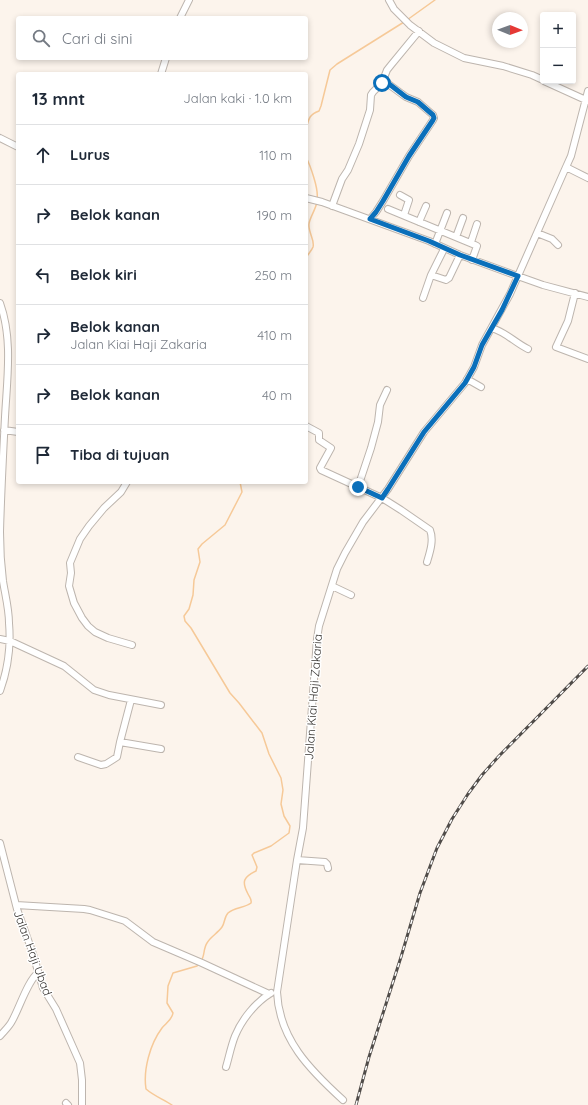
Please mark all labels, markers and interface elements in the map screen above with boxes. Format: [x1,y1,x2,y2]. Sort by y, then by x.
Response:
north arrow [492,12,528,48]
map controls [540,12,576,84]
button: + [540,12,576,48]
search box [16,16,308,60]
icon: search [30,27,52,49]
text: Cari di sini [62,29,133,48]
button: − [540,48,576,84]
route start [373,74,391,92]
text: 13 mnt [32,88,85,109]
text: Jalan kaki · 1.0 km [183,90,292,106]
icon: ahead [32,144,54,166]
text: Lurus [70,145,110,164]
text: 110 m [259,147,292,163]
icon: right [32,204,54,226]
text: Belok kanan [70,205,160,224]
text: 190 m [257,207,292,223]
icon: left [32,264,54,286]
text: Belok kiri [70,265,137,284]
text: 250 m [255,267,292,283]
text: Belok kanan [70,317,160,336]
icon: right [32,324,54,346]
text: 410 m [257,327,292,343]
text: Jalan Kiai Haji Zakaria [70,336,207,352]
icon: right [32,384,54,406]
text: Belok kanan [70,385,160,404]
text: 40 m [262,387,292,403]
icon: arrive [32,444,54,466]
text: Tiba di tujuan [70,445,169,464]
route end [349,478,367,496]
street label: Jalan Kiai Haji Zakaria [301,633,325,761]
street label: Jalan Haji Ubad [11,908,55,998]

